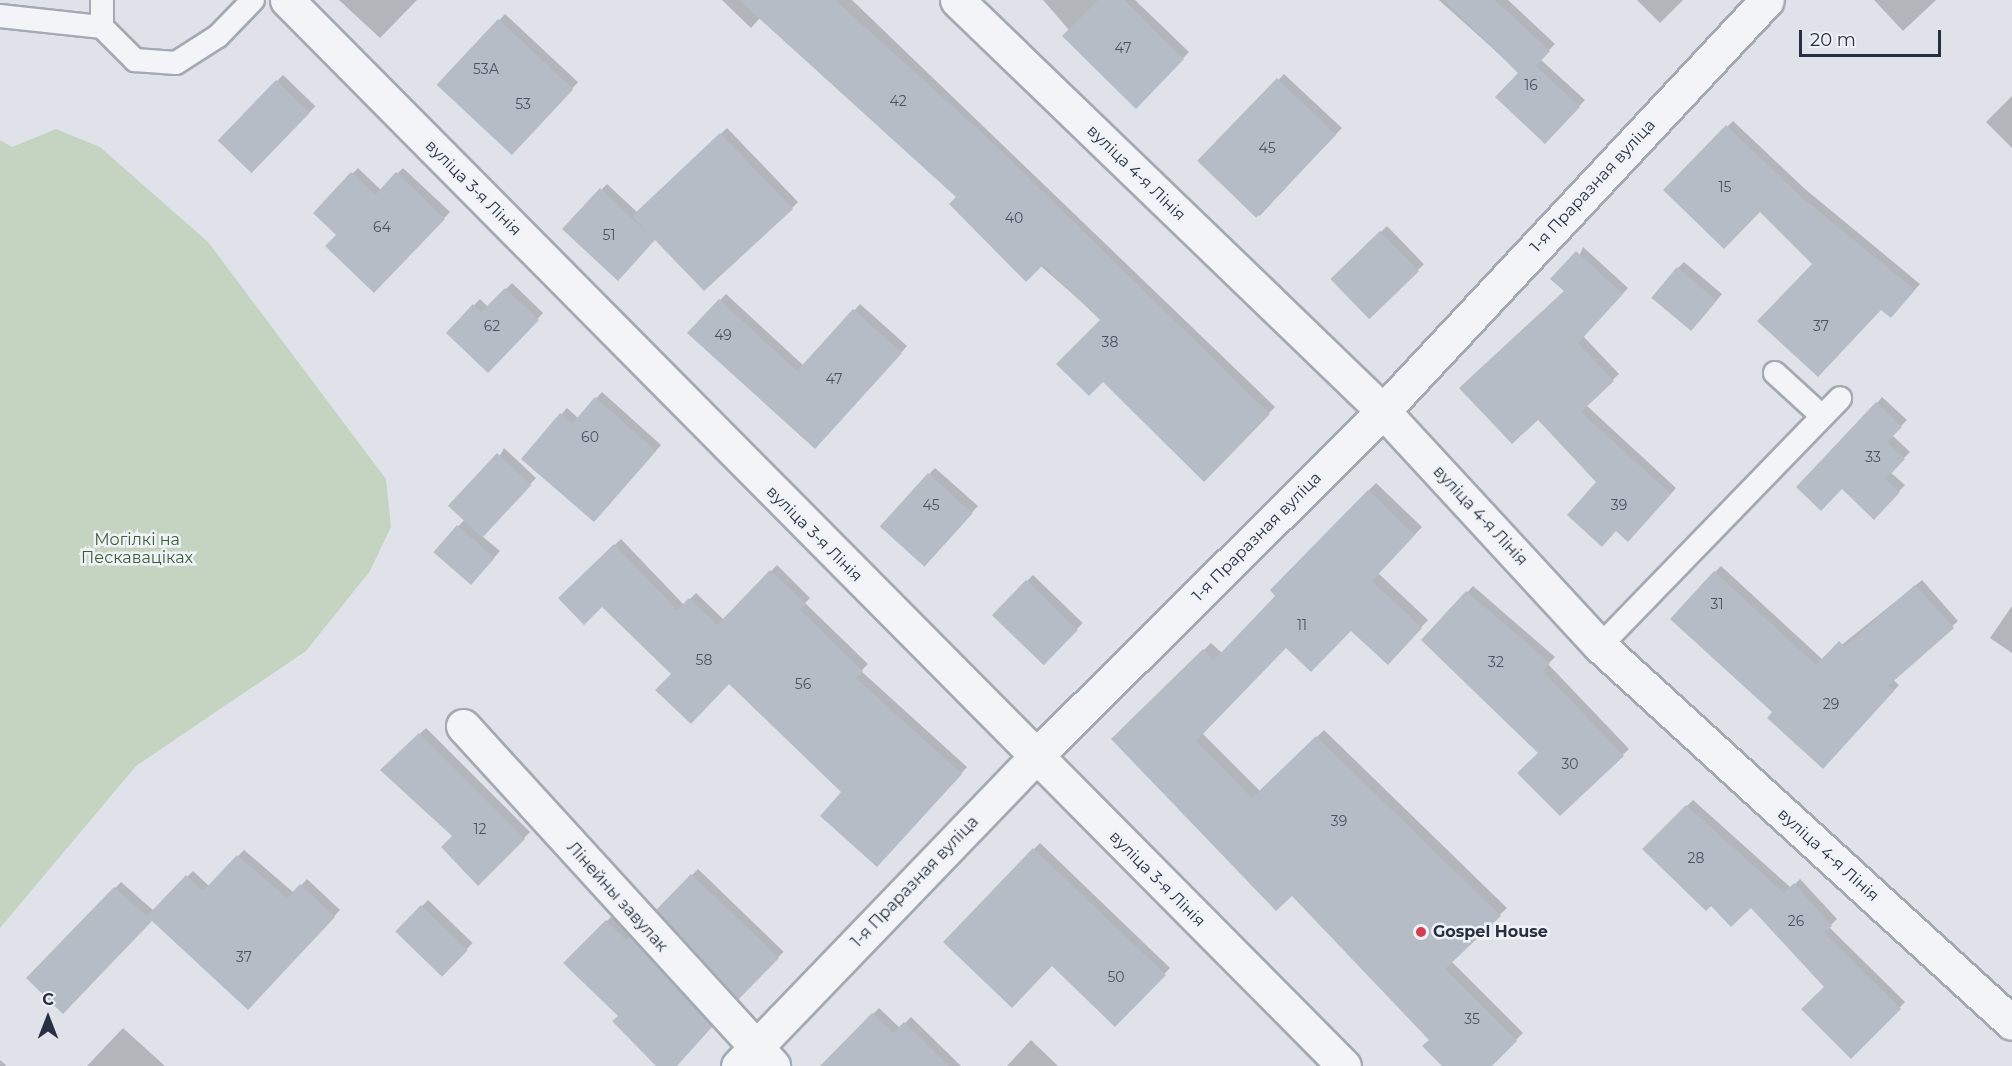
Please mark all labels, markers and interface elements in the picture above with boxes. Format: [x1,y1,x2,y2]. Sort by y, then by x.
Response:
scale bar [1802,18,1944,56]
text: 20 m [1810,29,1856,51]
house number: 47 [1115,40,1131,56]
house number: 53А [473,61,499,77]
house number: 16 [1524,77,1538,93]
house number: 42 [889,93,907,109]
house number: 53 [515,96,531,112]
street label: 1-я Праразная вуліца [1526,116,1660,256]
street label: вуліца 4-я Лінія [1083,121,1189,225]
street label: вуліца 3-я Лінія [421,136,525,240]
house number: 45 [1258,140,1276,156]
house number: 15 [1719,179,1731,195]
house number: 40 [1005,210,1023,226]
house number: 64 [373,219,391,235]
house number: 51 [603,227,615,243]
house number: 62 [484,318,500,334]
house number: 37 [1813,318,1829,334]
house number: 49 [714,327,732,343]
house number: 38 [1102,334,1118,350]
house number: 47 [826,371,842,387]
house number: 60 [581,429,599,445]
house number: 33 [1865,449,1881,465]
street label: вуліца 4-я Лінія [1429,462,1531,570]
street label: 1-я Праразная вуліца [1188,468,1326,606]
street label: вуліца 3-я Лінія [762,482,866,586]
house number: 45 [922,497,940,513]
house number: 39 [1611,497,1627,513]
park label: Могілкі на Пескаваціках [81,530,193,568]
house number: 31 [1711,596,1723,612]
house number: 11 [1297,617,1307,633]
house number: 58 [696,652,712,668]
house number: 32 [1488,654,1504,670]
house number: 56 [795,676,811,692]
house number: 29 [1823,696,1839,712]
house number: 30 [1561,756,1579,772]
street label: вуліца 4-я Лінія [1773,805,1883,905]
street label: 1-я Праразная вуліца [847,812,983,952]
house number: 39 [1331,813,1347,829]
house number: 12 [473,821,487,837]
street label: вуліца 3-я Лінія [1105,827,1209,931]
street label: Лінейны завулак [563,838,671,956]
house number: 28 [1688,850,1704,866]
house number: 26 [1788,913,1804,929]
place label: Gospel House [1433,922,1548,942]
marker: Gospel House [1414,925,1428,939]
house number: 37 [236,949,252,965]
house number: 50 [1107,969,1125,985]
north arrow [18,988,78,1048]
text: С [42,990,54,1009]
house number: 35 [1464,1011,1480,1027]

